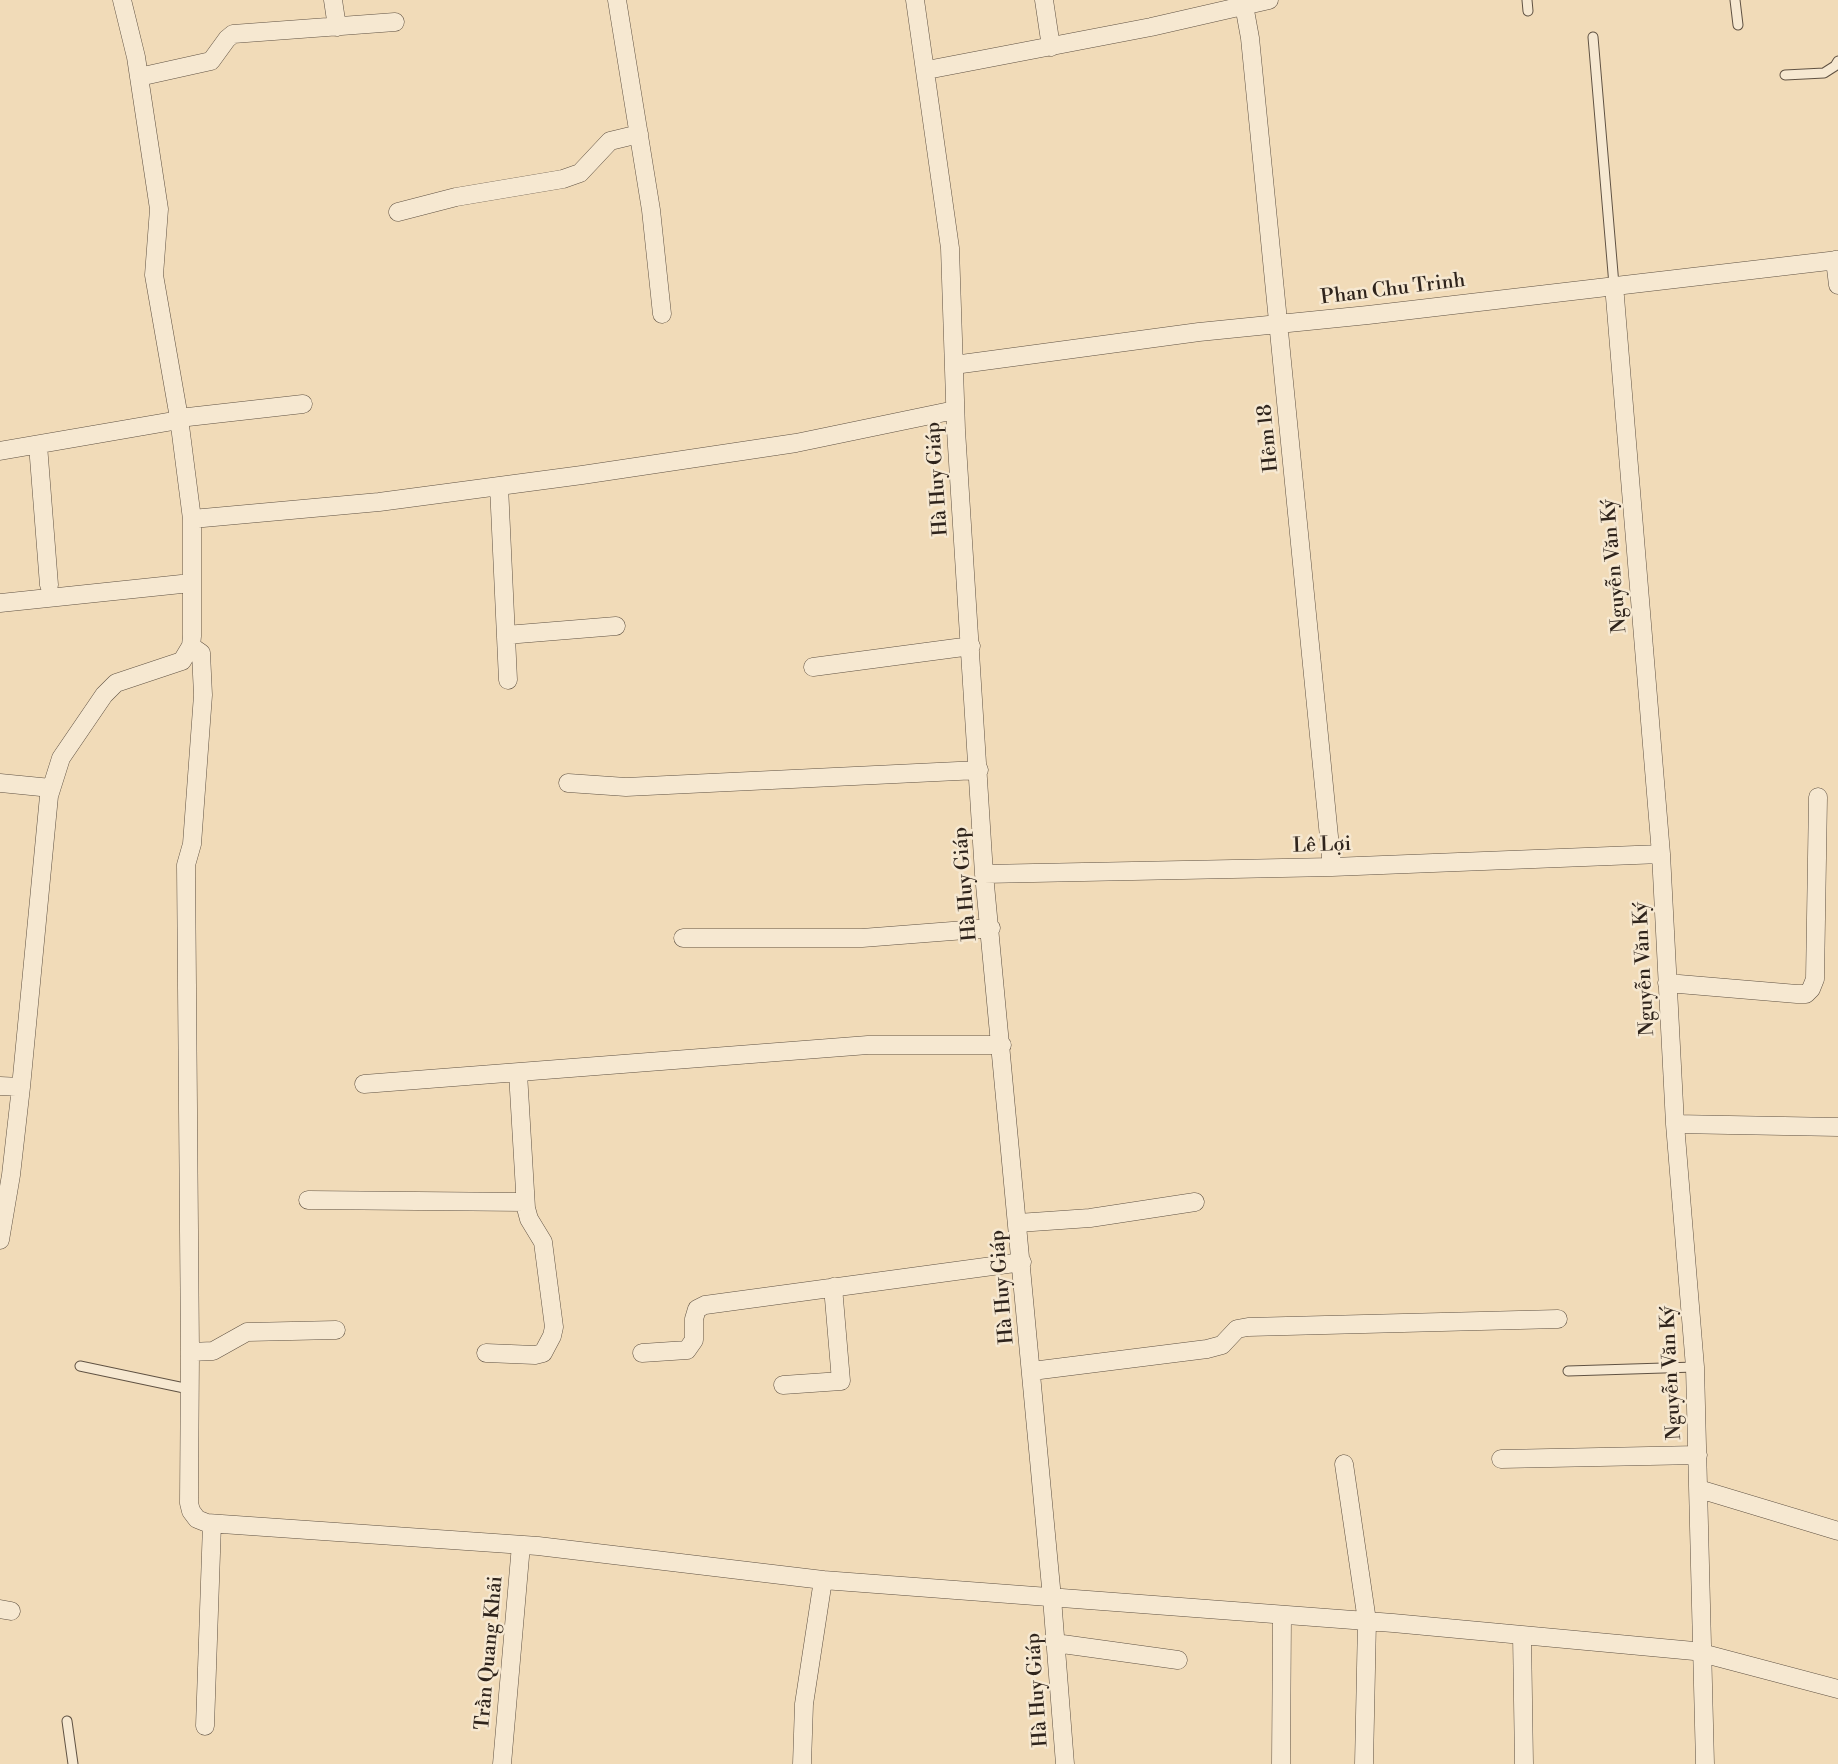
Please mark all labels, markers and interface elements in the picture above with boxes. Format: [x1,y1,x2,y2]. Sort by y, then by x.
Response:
street label: Phan Chu Trinh [1319,269,1467,311]
street label: Hẻm 18 [1253,403,1285,473]
street label: Hà Huy Giáp [922,421,954,537]
street label: Nguyễn Văn Ký [1597,498,1633,634]
street label: Hà Huy Giáp [949,826,983,942]
street label: Lê Lợi [1292,833,1352,859]
street label: Nguyễn Văn Ký [1630,901,1660,1037]
street label: Hà Huy Giáp [986,1229,1020,1345]
street label: Nguyễn Văn Ký [1657,1305,1687,1441]
street label: Trần Quang Khải [471,1575,509,1731]
street label: Hà Huy Giáp [1022,1632,1054,1748]

